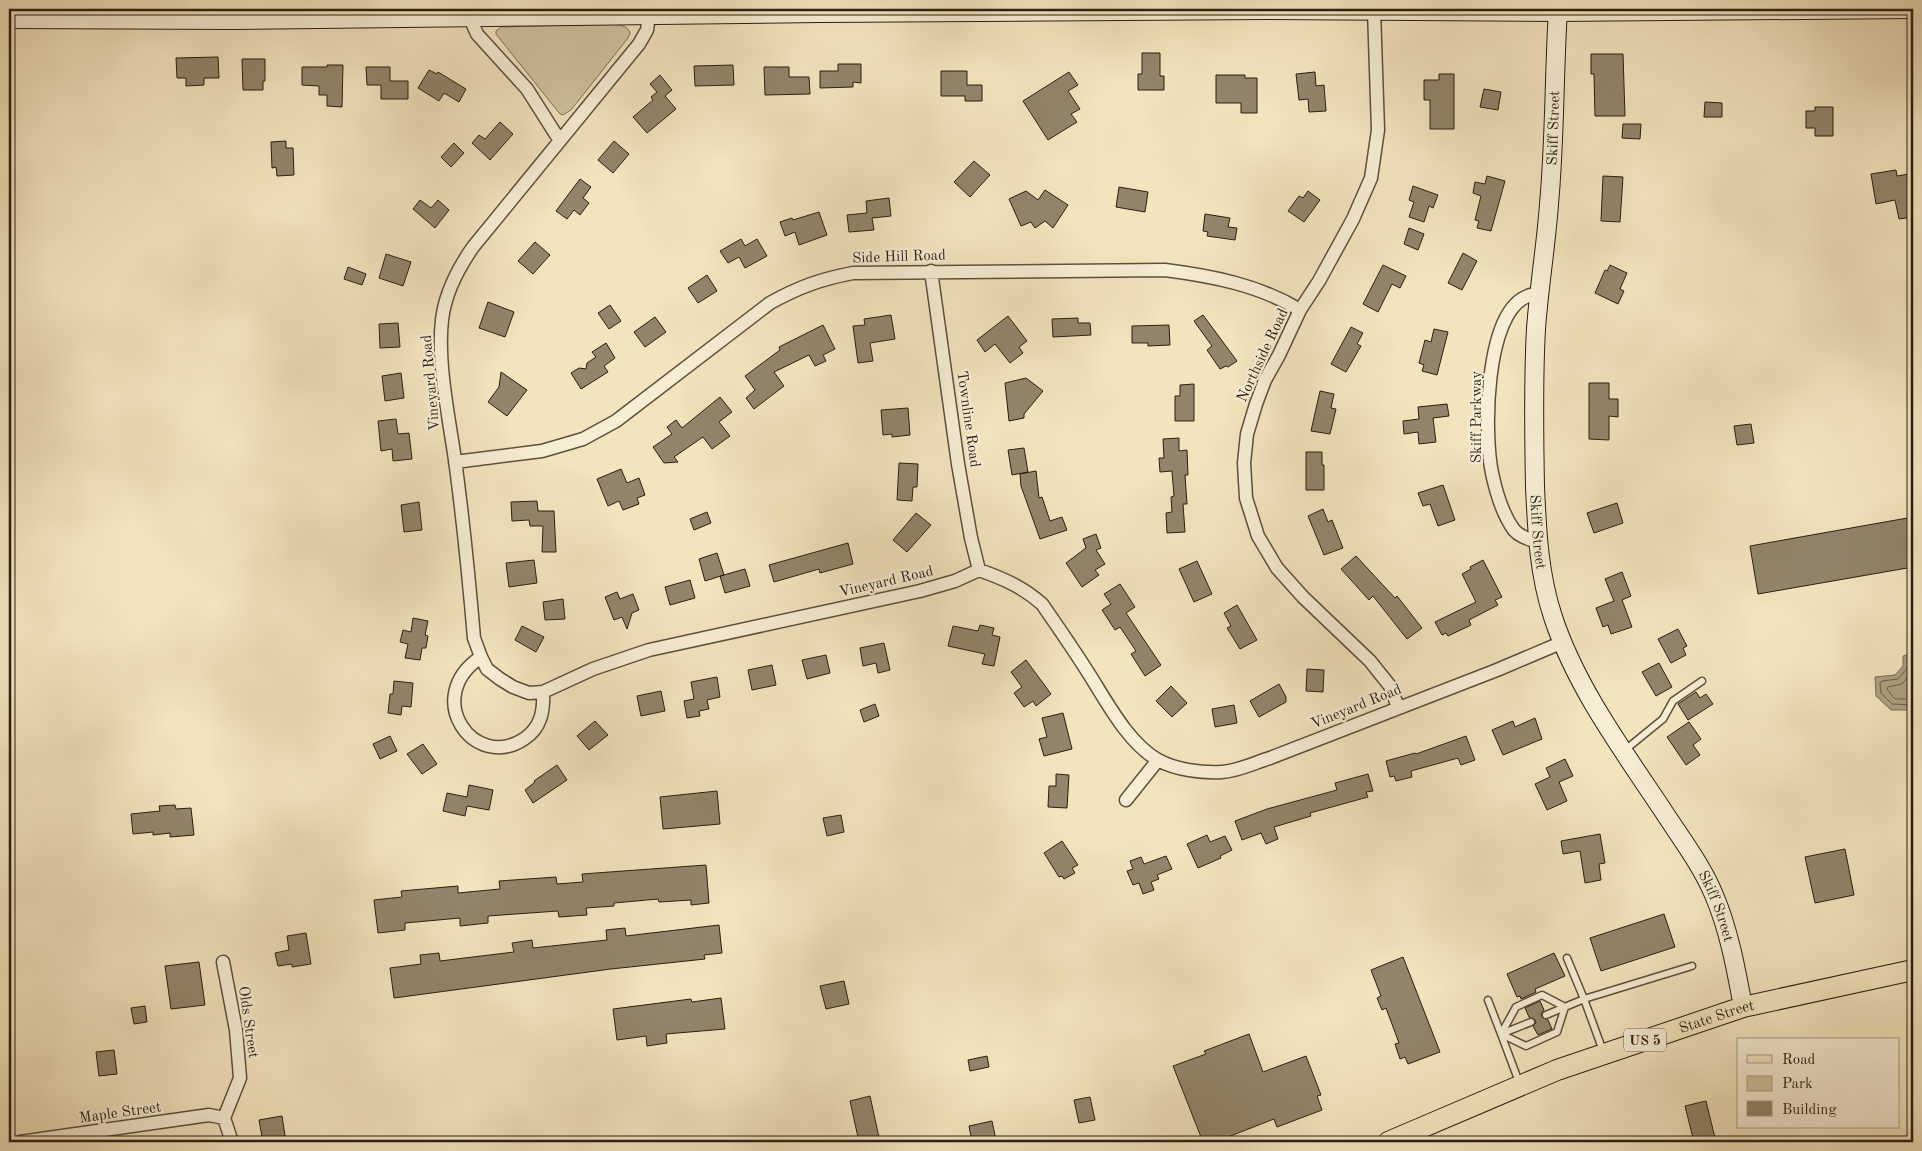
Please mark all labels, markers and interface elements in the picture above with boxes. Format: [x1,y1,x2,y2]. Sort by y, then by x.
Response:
street label: Skiff Street [1546,90,1563,166]
street label: Side Hill Road [852,248,946,267]
street label: Northside Road [1235,306,1292,405]
street label: Vineyard Road [420,334,443,432]
street label: Townline Road [953,370,982,469]
street label: Skiff Parkway [1470,371,1485,463]
street label: Skiff Street [1526,494,1548,571]
street label: Vineyard Road [838,564,935,601]
street label: Vineyard Road [1309,682,1404,732]
street label: Skiff Street [1694,869,1735,944]
street label: Olds Street [235,985,260,1059]
street label: State Street [1677,999,1756,1037]
road number: US 5 [1624,1028,1666,1052]
legend [1737,1038,1900,1128]
text: Road [1782,1053,1816,1068]
text: Park [1782,1077,1813,1092]
street label: Maple Street [78,1100,162,1127]
text: Building [1782,1103,1837,1118]

